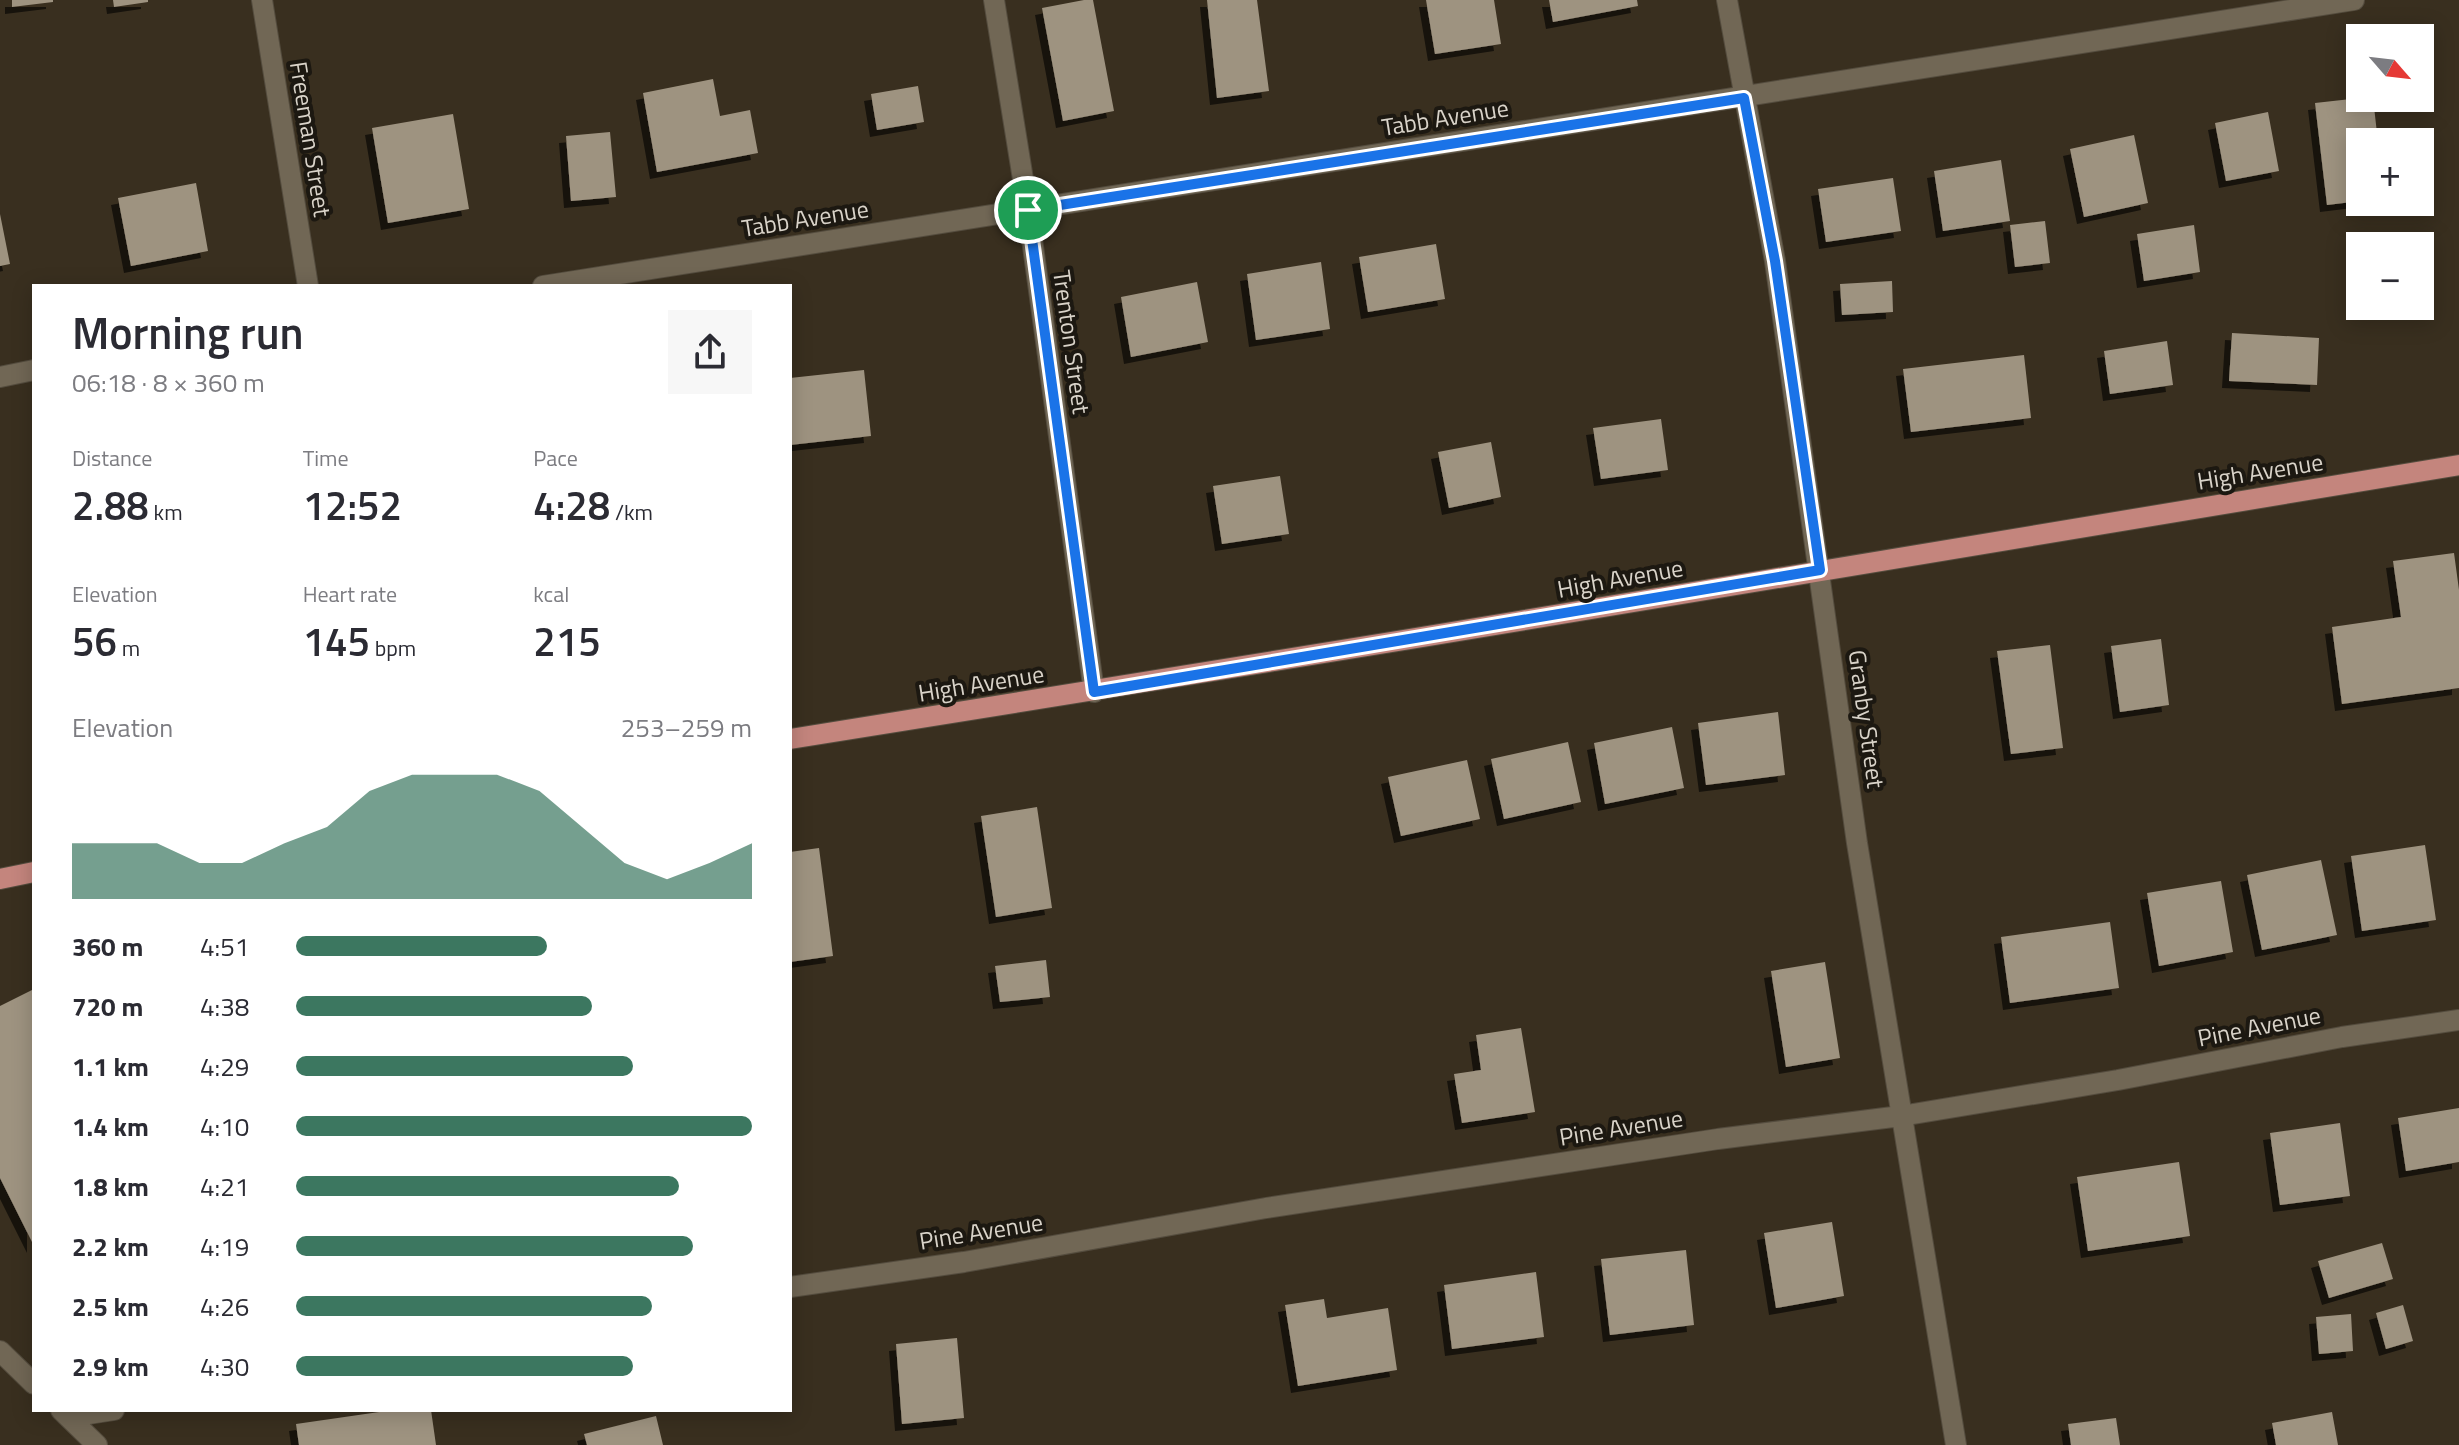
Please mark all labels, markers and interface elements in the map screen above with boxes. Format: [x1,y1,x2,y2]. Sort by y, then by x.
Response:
north arrow [2346,24,2434,112]
map controls [2346,24,2434,320]
street label: Freeman Street [281,59,341,220]
street label: Tabb Avenue [1379,89,1511,145]
button: + [2346,128,2434,216]
pin [994,176,1062,244]
icon: arrive [1006,188,1050,232]
street label: Tabb Avenue [739,190,871,246]
button: − [2346,232,2434,320]
street label: Trenton Street [1044,268,1100,417]
text: Morning run [72,299,304,366]
button: share [668,310,752,394]
text: 06:18 · 8 × 360 m [72,363,265,402]
text: Distance [72,441,152,475]
text: Time [303,441,349,475]
text: Pace [533,441,578,475]
street label: High Avenue [2194,443,2326,499]
text: 2.88 [72,475,149,536]
text: 12:52 [303,475,402,536]
text: 4:28 [533,475,610,536]
text: km [149,495,183,529]
text: /km [610,495,653,529]
street label: High Avenue [1554,549,1686,607]
text: Elevation [72,577,158,611]
text: Heart rate [303,577,397,611]
text: kcal [533,577,569,611]
text: 56 [72,611,117,672]
text: 145 [303,611,370,672]
text: 215 [533,611,601,672]
text: m [117,631,140,665]
text: bpm [370,631,416,665]
street label: Granby Street [1839,648,1895,791]
street label: High Avenue [915,655,1047,711]
text: Elevation [72,708,173,747]
text: 253–259 m [621,708,752,747]
text: 360 m [72,927,143,966]
text: 4:51 [200,927,249,966]
text: 720 m [72,987,143,1026]
text: 4:38 [200,987,249,1026]
street label: Pine Avenue [2194,996,2324,1056]
text: 1.1 km [72,1047,149,1086]
text: 4:29 [200,1047,249,1086]
street label: Pine Avenue [1557,1099,1685,1155]
text: 1.4 km [72,1107,149,1146]
text: 4:10 [200,1107,249,1146]
text: 1.8 km [72,1167,149,1206]
text: 4:21 [200,1167,249,1206]
street label: Pine Avenue [917,1203,1045,1259]
text: 2.2 km [72,1227,149,1266]
text: 4:19 [200,1227,249,1266]
text: 2.5 km [72,1287,149,1326]
text: 4:26 [200,1287,249,1326]
text: 2.9 km [72,1347,149,1386]
text: 4:30 [200,1347,249,1386]

